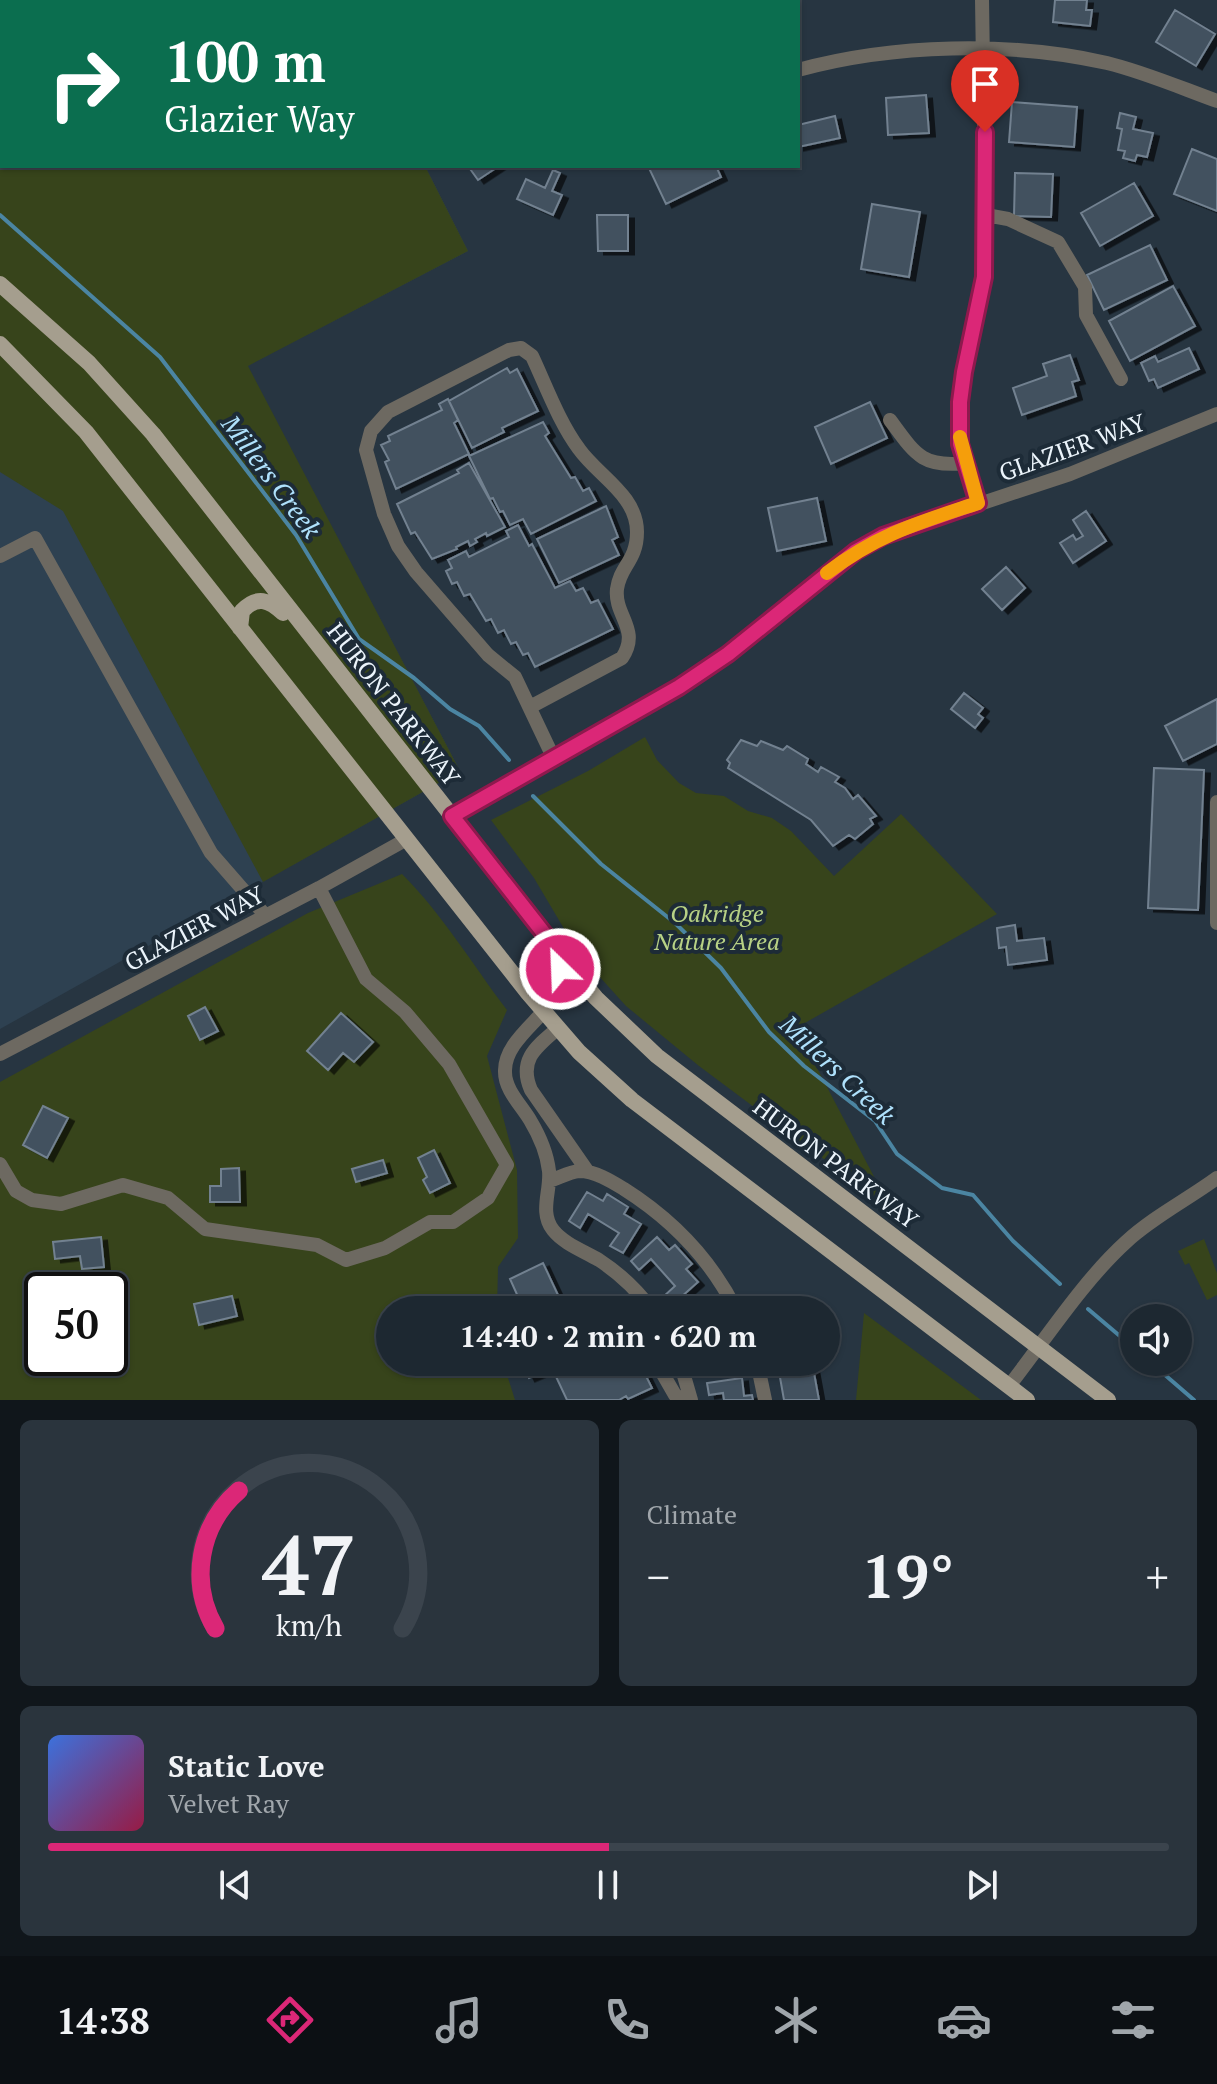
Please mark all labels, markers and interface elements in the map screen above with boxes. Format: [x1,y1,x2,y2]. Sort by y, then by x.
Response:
text: 100 m [164,24,326,98]
icon: right [32,32,136,136]
pin [951,50,1019,132]
icon: arrive [963,62,1007,106]
text: Glazier Way [164,95,355,142]
street label: GLAZIER WAY [994,405,1150,488]
water label: Millers Creek [214,407,330,545]
street label: HURON PARKWAY [320,616,468,793]
street label: GLAZIER WAY [119,878,270,978]
park label: Oakridge Nature Area [653,897,780,957]
position arrow [518,927,602,1011]
water label: Millers Creek [772,1006,903,1131]
street label: HURON PARKWAY [747,1090,925,1236]
speed limit sign: 50 [24,1272,128,1376]
map controls [1120,1304,1192,1376]
button: sound [1120,1304,1192,1376]
text: 14:40 · 2 min · 620 m [460,1316,756,1356]
text: Climate [647,1497,737,1531]
text: 47 [262,1509,356,1619]
text: 19° [861,1536,954,1615]
text: − [647,1547,670,1606]
text: + [1146,1547,1169,1606]
text: km/h [276,1606,342,1644]
text: Static Love [168,1746,325,1786]
text: Velvet Ray [168,1786,289,1820]
icon: previous [213,1863,257,1907]
icon: pause [586,1863,630,1907]
icon: next [960,1863,1004,1907]
icon: directions [262,1992,318,2048]
icon: music [431,1992,487,2048]
icon: phone [599,1992,655,2048]
icon: climate [768,1992,824,2048]
icon: car [936,1992,992,2048]
icon: filters [1105,1992,1161,2048]
text: 14:38 [56,1997,150,2044]

